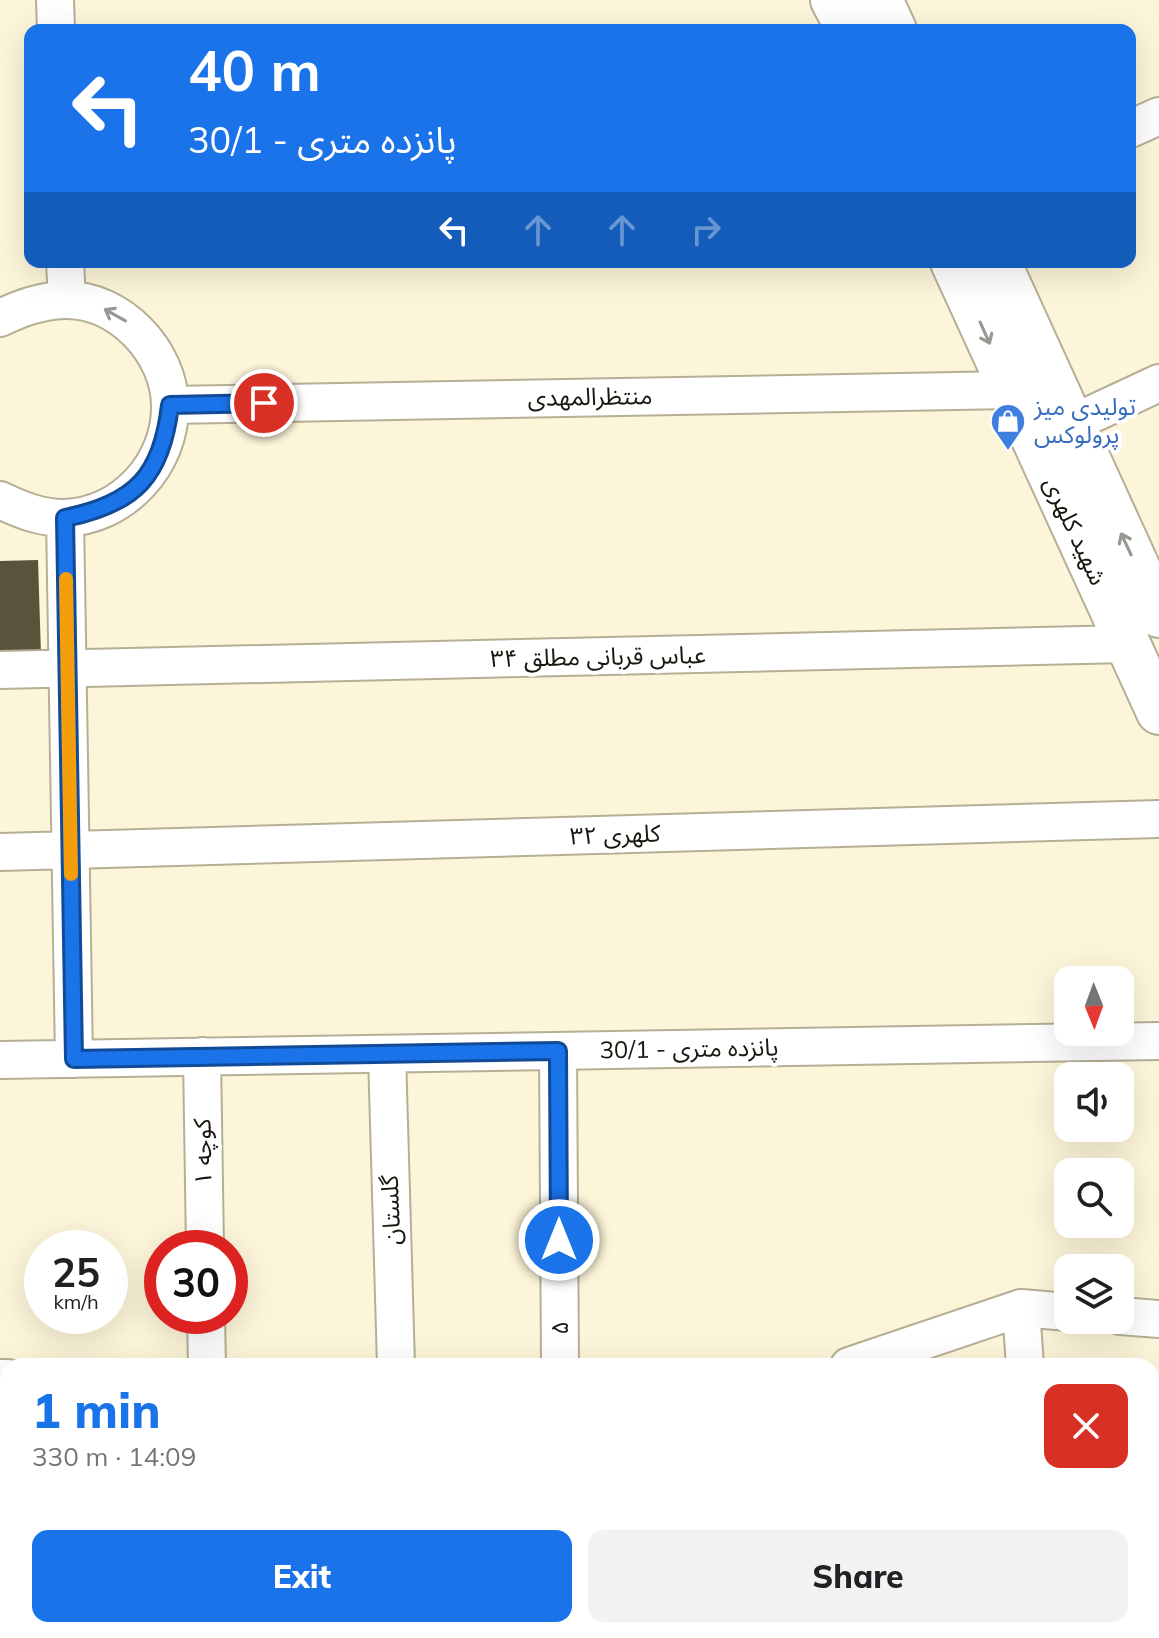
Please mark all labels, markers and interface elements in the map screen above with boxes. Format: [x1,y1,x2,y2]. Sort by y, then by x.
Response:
text: 40 m [188,35,321,105]
icon: left [56,56,160,160]
text: 30/1 - پانزده متری [188,117,457,162]
icon: left [432,208,476,252]
icon: ahead [516,208,560,252]
icon: ahead [600,208,644,252]
icon: right [684,208,728,252]
one-way arrow [104,307,127,323]
one-way arrow [978,321,993,345]
pin [230,369,298,437]
street label: منتظرالمهدی [527,380,653,412]
icon: arrive [242,381,286,425]
place label: تولیدی میز پرولوکس [1033,391,1136,450]
shop icon: تولیدی میز پرولوکس [989,402,1027,452]
street label: شهید کلهری [1038,472,1114,589]
one-way arrow [1118,532,1133,556]
street label: عباس قربانی مطلق ۳۴ [490,639,706,674]
street label: کلهری ۳۲ [569,817,662,851]
north arrow [1054,966,1134,1046]
map controls [1054,966,1134,1334]
street label: 30/1 - پانزده متری [599,1031,779,1066]
button: sound [1054,1062,1134,1142]
street label: کوچه ۱ [186,1117,219,1186]
button: search [1054,1158,1134,1238]
street label: گلستان [374,1173,406,1245]
position arrow [517,1198,601,1282]
speed limit sign: 30 [144,1230,248,1334]
text: 25 [52,1247,100,1297]
button: layers [1054,1254,1134,1334]
text: km/h [53,1289,99,1314]
street label: ۵ [544,1321,574,1335]
text: 1 min [32,1380,161,1440]
button: close [1044,1384,1128,1468]
text: 330 m · 14:09 [32,1440,196,1473]
button: Exit [32,1530,572,1622]
button: Share [588,1530,1128,1622]

